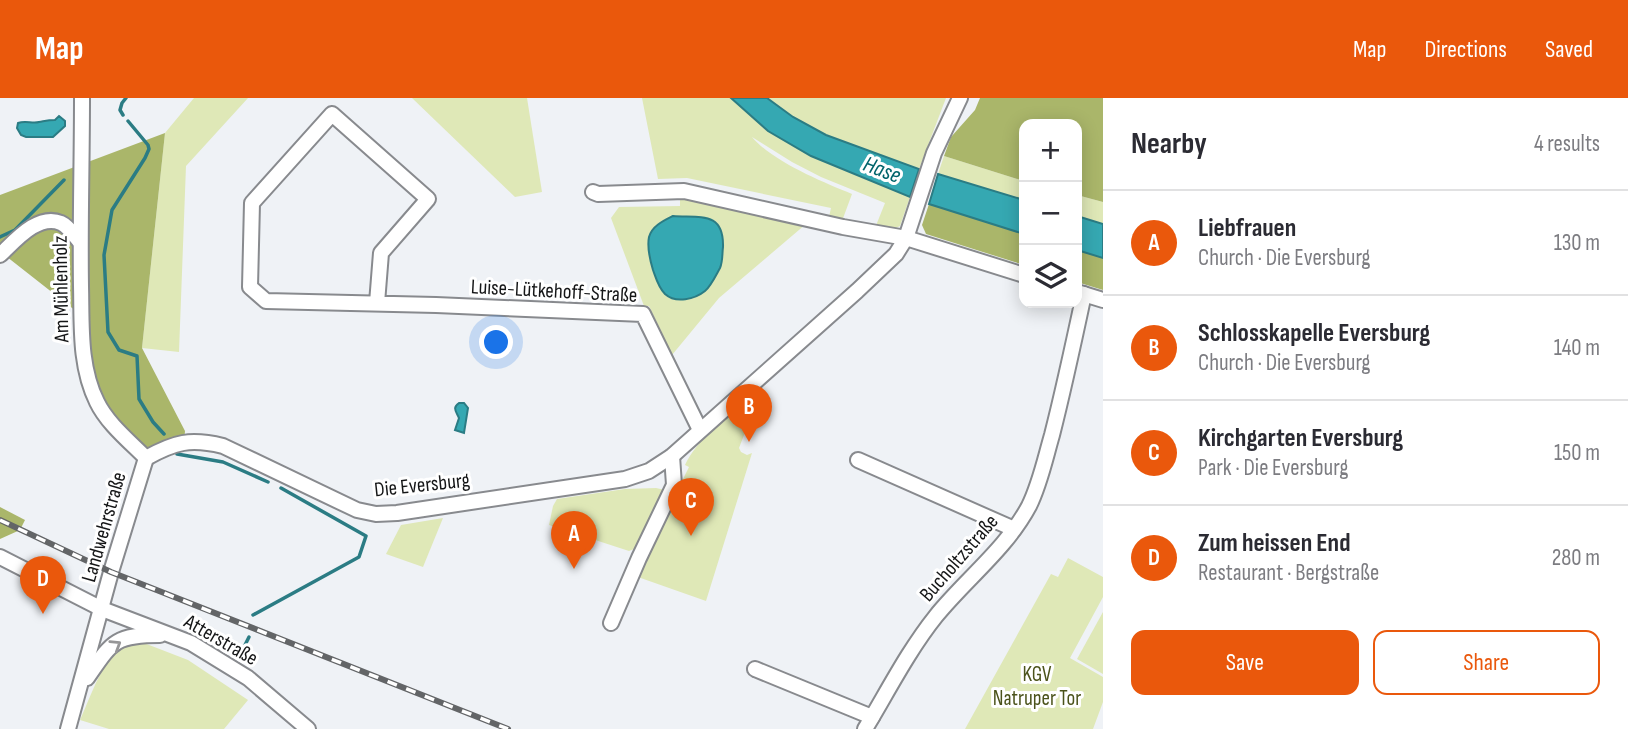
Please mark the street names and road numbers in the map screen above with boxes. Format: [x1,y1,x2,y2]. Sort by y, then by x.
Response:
street label: Am Mühlenholz [48,235,74,344]
street label: Luise-Lütkehoff-Straße [470,274,638,308]
street label: Die Eversburg [373,468,471,502]
street label: Landwehrstraße [76,469,132,585]
street label: Bucholtzstraße [914,509,1004,607]
street label: Atterstraße [179,608,262,671]

